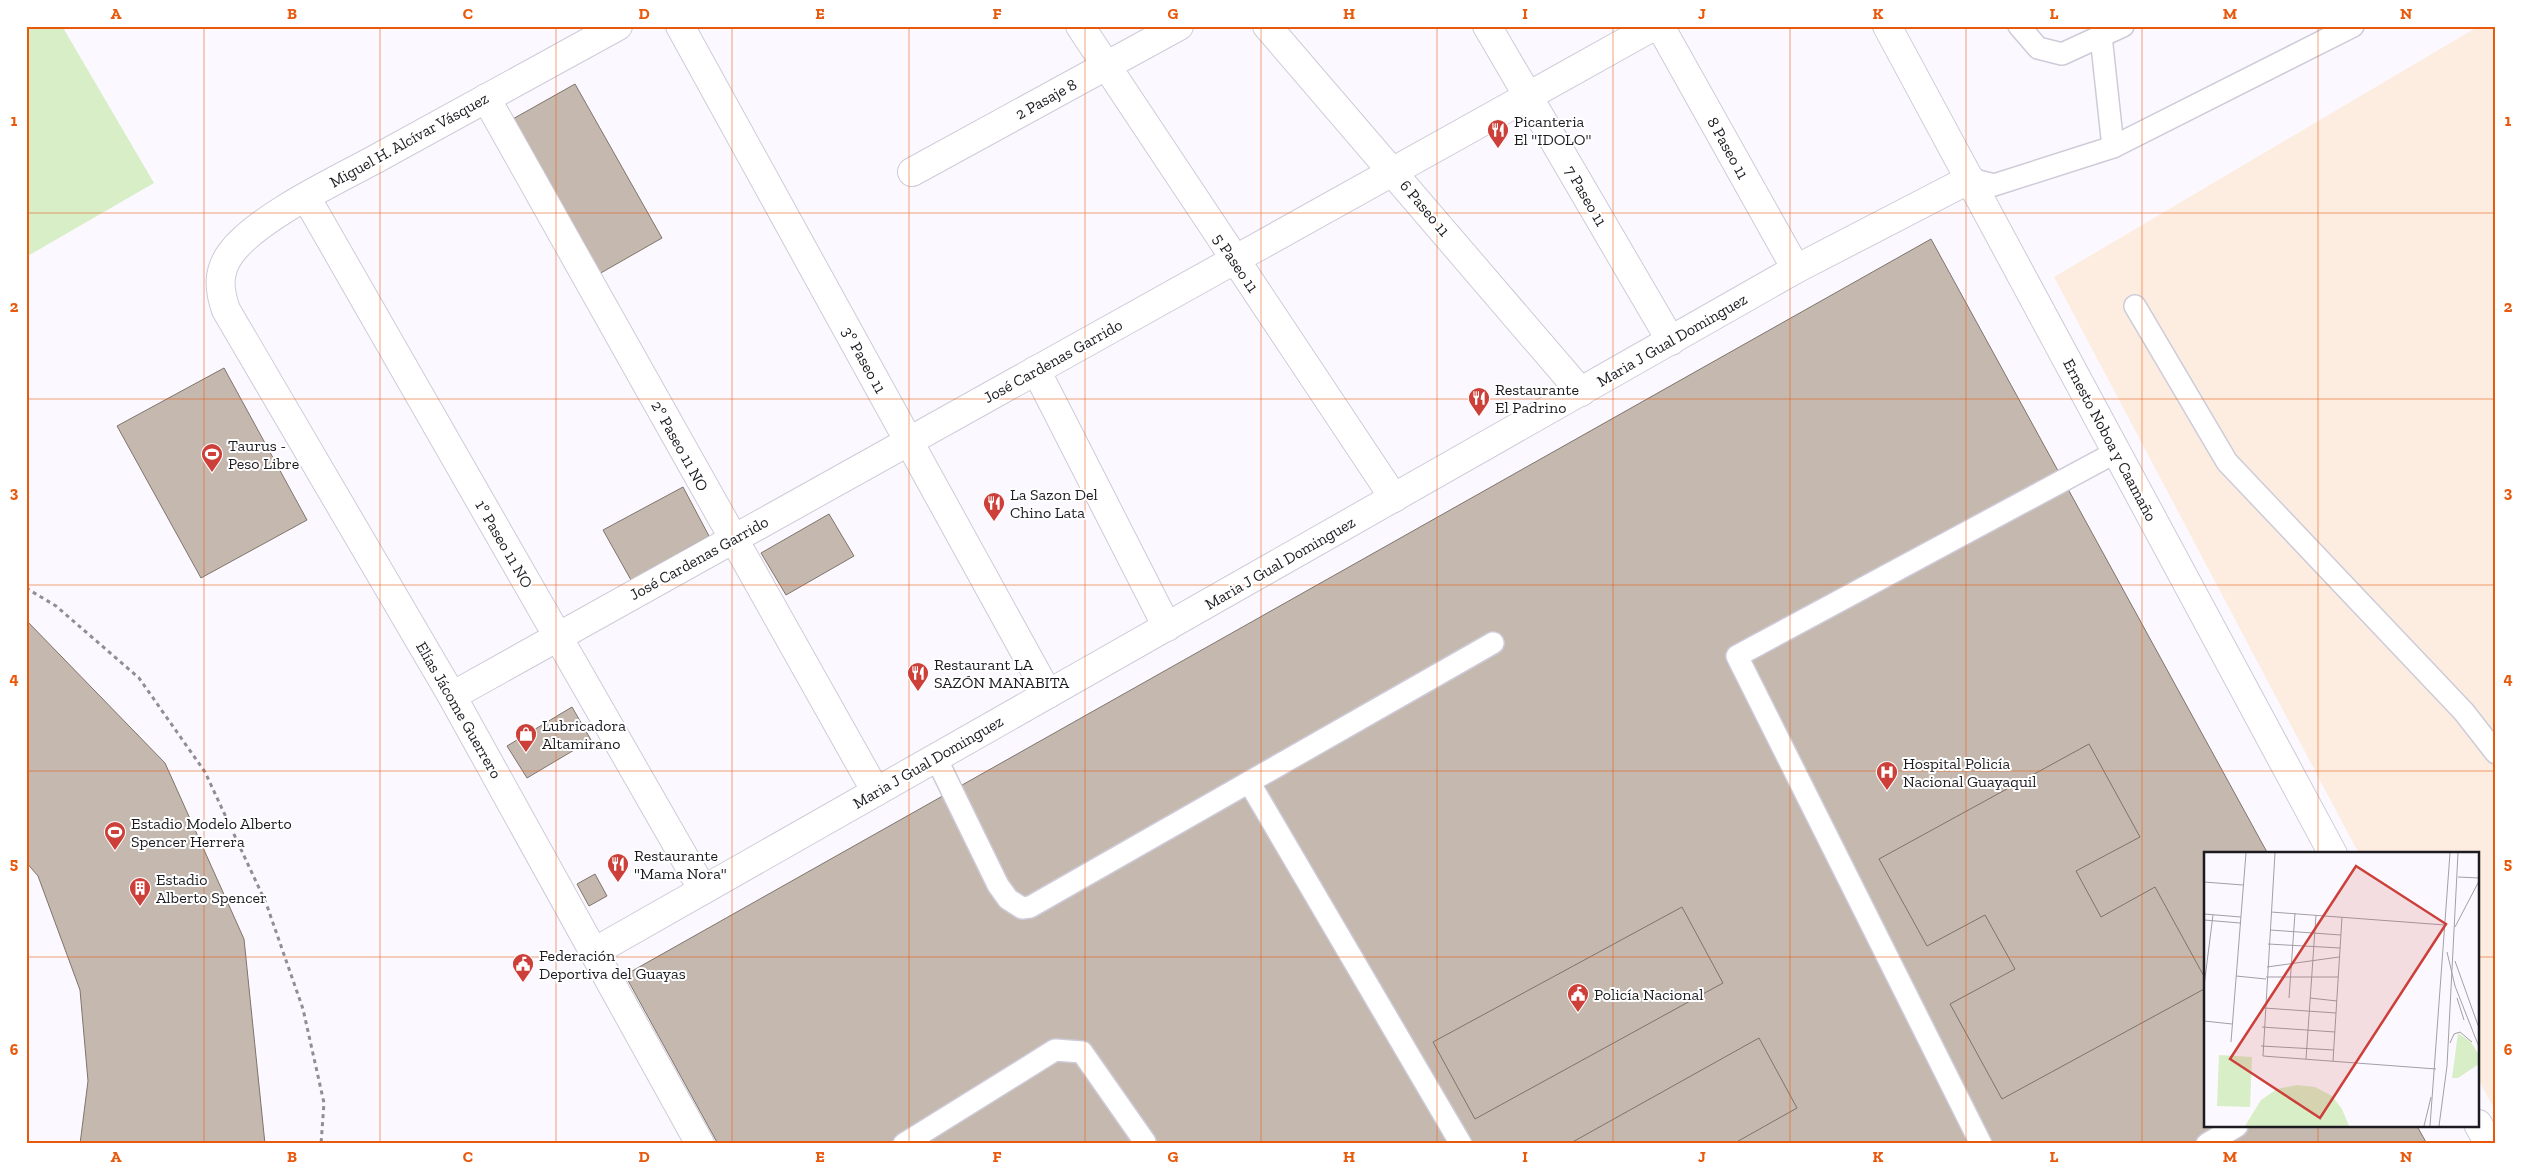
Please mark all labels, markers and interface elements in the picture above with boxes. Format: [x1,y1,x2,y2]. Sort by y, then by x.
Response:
text: A [111,4,122,23]
text: B [287,4,297,23]
text: C [463,4,473,23]
text: D [638,4,650,23]
text: E [815,4,825,23]
text: F [992,4,1002,23]
text: G [1168,4,1179,23]
text: H [1343,4,1355,23]
text: I [1522,4,1528,23]
text: J [1698,4,1706,23]
text: K [1873,4,1884,23]
text: L [2050,4,2059,23]
text: M [2223,4,2237,23]
text: N [2400,4,2412,23]
street label: 2 Pasaje 8 [1012,74,1080,124]
street label: Miguel H. Alcívar Vásquez [326,88,492,192]
text: 1 [11,111,18,130]
text: 1 [2505,111,2512,130]
place label: Picanteria El "IDOLO" [1514,112,1591,149]
street label: 8 Paseo 11 [1703,114,1753,182]
restaurant icon: Picanteria El "IDOLO" [1486,118,1510,149]
street label: 7 Paseo 11 [1561,162,1611,230]
street label: 6 Paseo 11 [1396,176,1454,240]
street label: 5 Paseo 11 [1209,230,1263,296]
street label: Maria J Gual Dominguez [1594,289,1750,391]
text: 2 [10,297,19,316]
text: 2 [2504,297,2513,316]
street label: José Cardenas Garrido [980,315,1126,407]
street label: 3º Paseo 11 [838,323,890,397]
street label: Ernesto Noboa y Caamaño [2059,356,2161,524]
place label: Restaurante El Padrino [1495,380,1579,417]
restaurant icon: Restaurante El Padrino [1467,386,1491,417]
street label: 2º Paseo 11 NO [647,398,713,495]
place label: Taurus - Peso Libre [228,436,299,473]
sports icon: Taurus - Peso Libre [200,442,224,473]
text: 3 [10,483,19,502]
text: 3 [2504,483,2513,502]
place label: La Sazon Del Chino Lata [1010,485,1098,522]
restaurant icon: La Sazon Del Chino Lata [982,491,1006,522]
street label: 1º Paseo 11 NO [471,497,537,592]
street label: José Cardenas Garrido [626,512,772,604]
street label: Maria J Gual Dominguez [1202,512,1358,614]
street label: Elías Jácome Guerrero [412,638,506,782]
place label: Restaurant LA SAZÓN MANABITA [934,655,1070,692]
restaurant icon: Restaurant LA SAZÓN MANABITA [906,661,930,692]
text: 4 [9,669,19,688]
text: 4 [2503,669,2513,688]
street label: Maria J Gual Dominguez [850,711,1006,813]
place label: Lubricadora Altamirano [542,716,626,753]
shop icon: Lubricadora Altamirano [514,722,538,753]
place label: Hospital Policía Nacional Guayaquil [1903,754,2037,791]
hospital icon: Hospital Policía Nacional Guayaquil [1875,760,1899,791]
place label: Estadio Modelo Alberto Spencer Herrera [131,814,292,851]
sports icon: Estadio Modelo Alberto Spencer Herrera [103,820,127,851]
place label: Restaurante "Mama Nora" [634,846,727,883]
restaurant icon: Restaurante "Mama Nora" [606,852,630,883]
inset map [2204,852,2480,1128]
text: 5 [10,854,18,873]
text: 5 [2504,854,2512,873]
place label: Estadio Alberto Spencer [156,870,267,907]
building icon: Estadio Alberto Spencer [128,876,152,907]
place label: Federación Deportiva del Guayas [539,946,686,983]
public building icon: Federación Deportiva del Guayas [511,952,535,983]
public building icon: Policía Nacional [1566,982,1590,1013]
place label: Policía Nacional [1594,985,1703,1004]
text: 6 [10,1040,19,1059]
text: 6 [2504,1040,2513,1059]
text: A [111,1147,122,1166]
text: B [287,1147,297,1166]
text: C [463,1147,473,1166]
text: D [638,1147,650,1166]
text: E [815,1147,825,1166]
text: F [992,1147,1002,1166]
text: G [1168,1147,1179,1166]
text: H [1343,1147,1355,1166]
text: I [1522,1147,1528,1166]
text: J [1698,1147,1706,1166]
text: K [1873,1147,1884,1166]
text: L [2050,1147,2059,1166]
text: M [2223,1147,2237,1166]
text: N [2400,1147,2412,1166]

